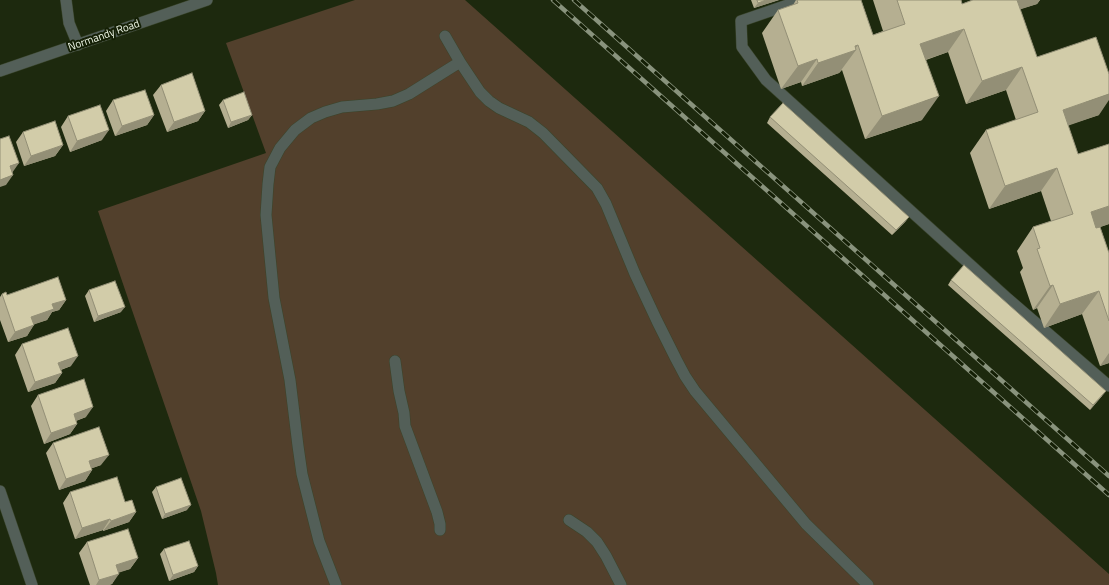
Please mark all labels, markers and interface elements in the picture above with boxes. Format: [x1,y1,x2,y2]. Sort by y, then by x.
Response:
street label: Normandy Road [66,18,142,54]

